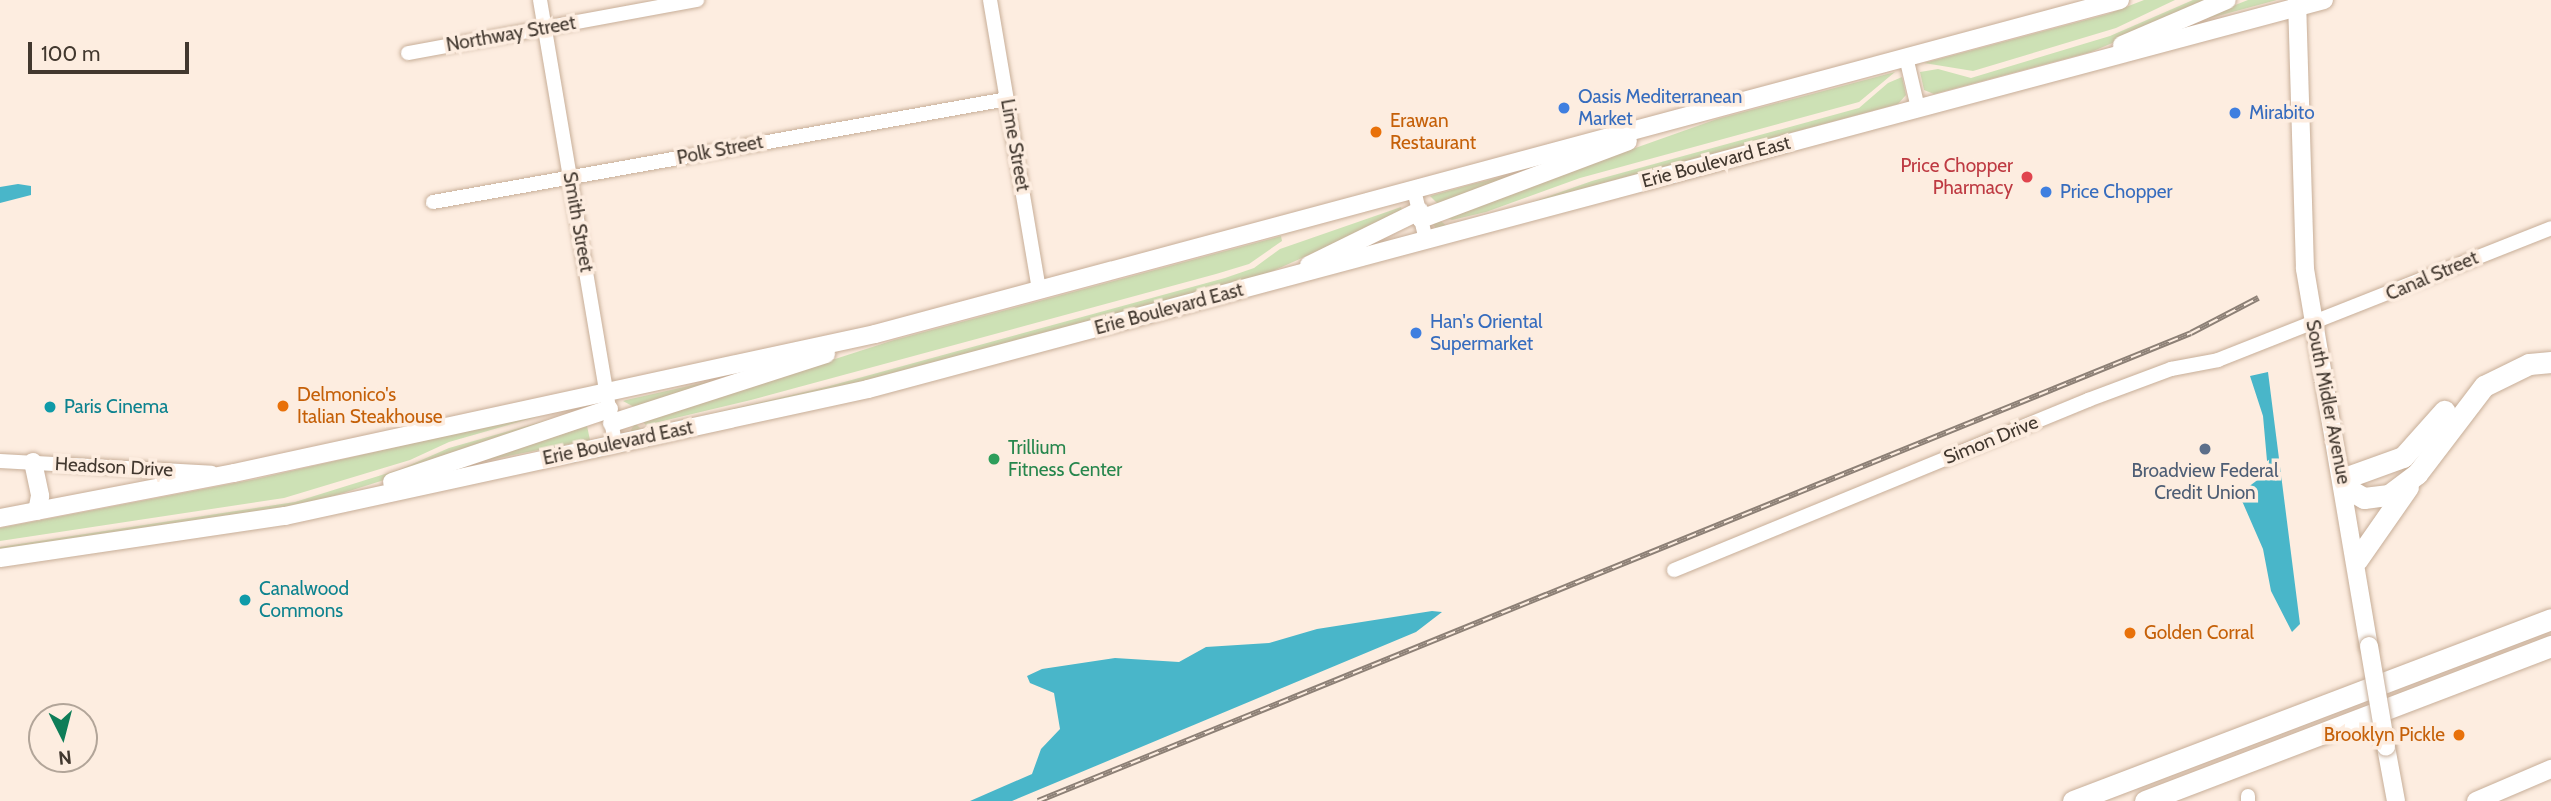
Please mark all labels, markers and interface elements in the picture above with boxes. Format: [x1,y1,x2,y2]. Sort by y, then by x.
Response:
street label: Northway Street [444,11,578,57]
scale bar [32,28,192,72]
text: 100 m [41,41,100,66]
place label: Oasis Mediterranean Market [1578,86,1742,130]
street label: Lime Street [996,97,1034,193]
marker: Oasis Mediterranean Market [1556,100,1572,116]
place label: Mirabito [2249,102,2315,124]
marker: Mirabito [2227,105,2243,121]
place label: Erawan Restaurant [1390,110,1476,154]
marker: Erawan Restaurant [1368,124,1384,140]
street label: Polk Street [675,130,765,170]
street label: Erie Boulevard East [1639,131,1793,193]
place label: Price Chopper Pharmacy [1900,155,2013,199]
marker: Price Chopper Pharmacy [2019,169,2035,185]
street label: Smith Street [558,170,598,274]
place label: Price Chopper [2060,181,2173,203]
marker: Price Chopper [2038,184,2054,200]
street label: Canal Street [2382,246,2482,306]
street label: Erie Boulevard East [1092,278,1246,340]
place label: Han's Oriental Supermarket [1430,311,1543,355]
street label: South Midler Avenue [2301,318,2355,486]
marker: Han's Oriental Supermarket [1408,325,1424,341]
place label: Delmonico's Italian Steakhouse [297,384,443,428]
place label: Paris Cinema [64,396,168,418]
marker: Delmonico's Italian Steakhouse [275,398,291,414]
marker: Paris Cinema [42,399,58,415]
street label: Simon Drive [1941,411,2041,469]
street label: Erie Boulevard East [541,416,695,470]
place label: Trillium Fitness Center [1008,437,1122,481]
marker: Broadview Federal Credit Union [2197,441,2213,457]
marker: Trillium Fitness Center [986,451,1002,467]
street label: Headson Drive [54,453,174,481]
place label: Broadview Federal Credit Union [2132,460,2278,504]
place label: Canalwood Commons [259,578,349,622]
marker: Canalwood Commons [237,592,253,608]
place label: Golden Corral [2144,622,2254,644]
marker: Golden Corral [2122,625,2138,641]
north arrow [28,703,98,773]
place label: Brooklyn Pickle [2324,724,2445,746]
marker: Brooklyn Pickle [2451,727,2467,743]
text: N [57,745,73,770]

